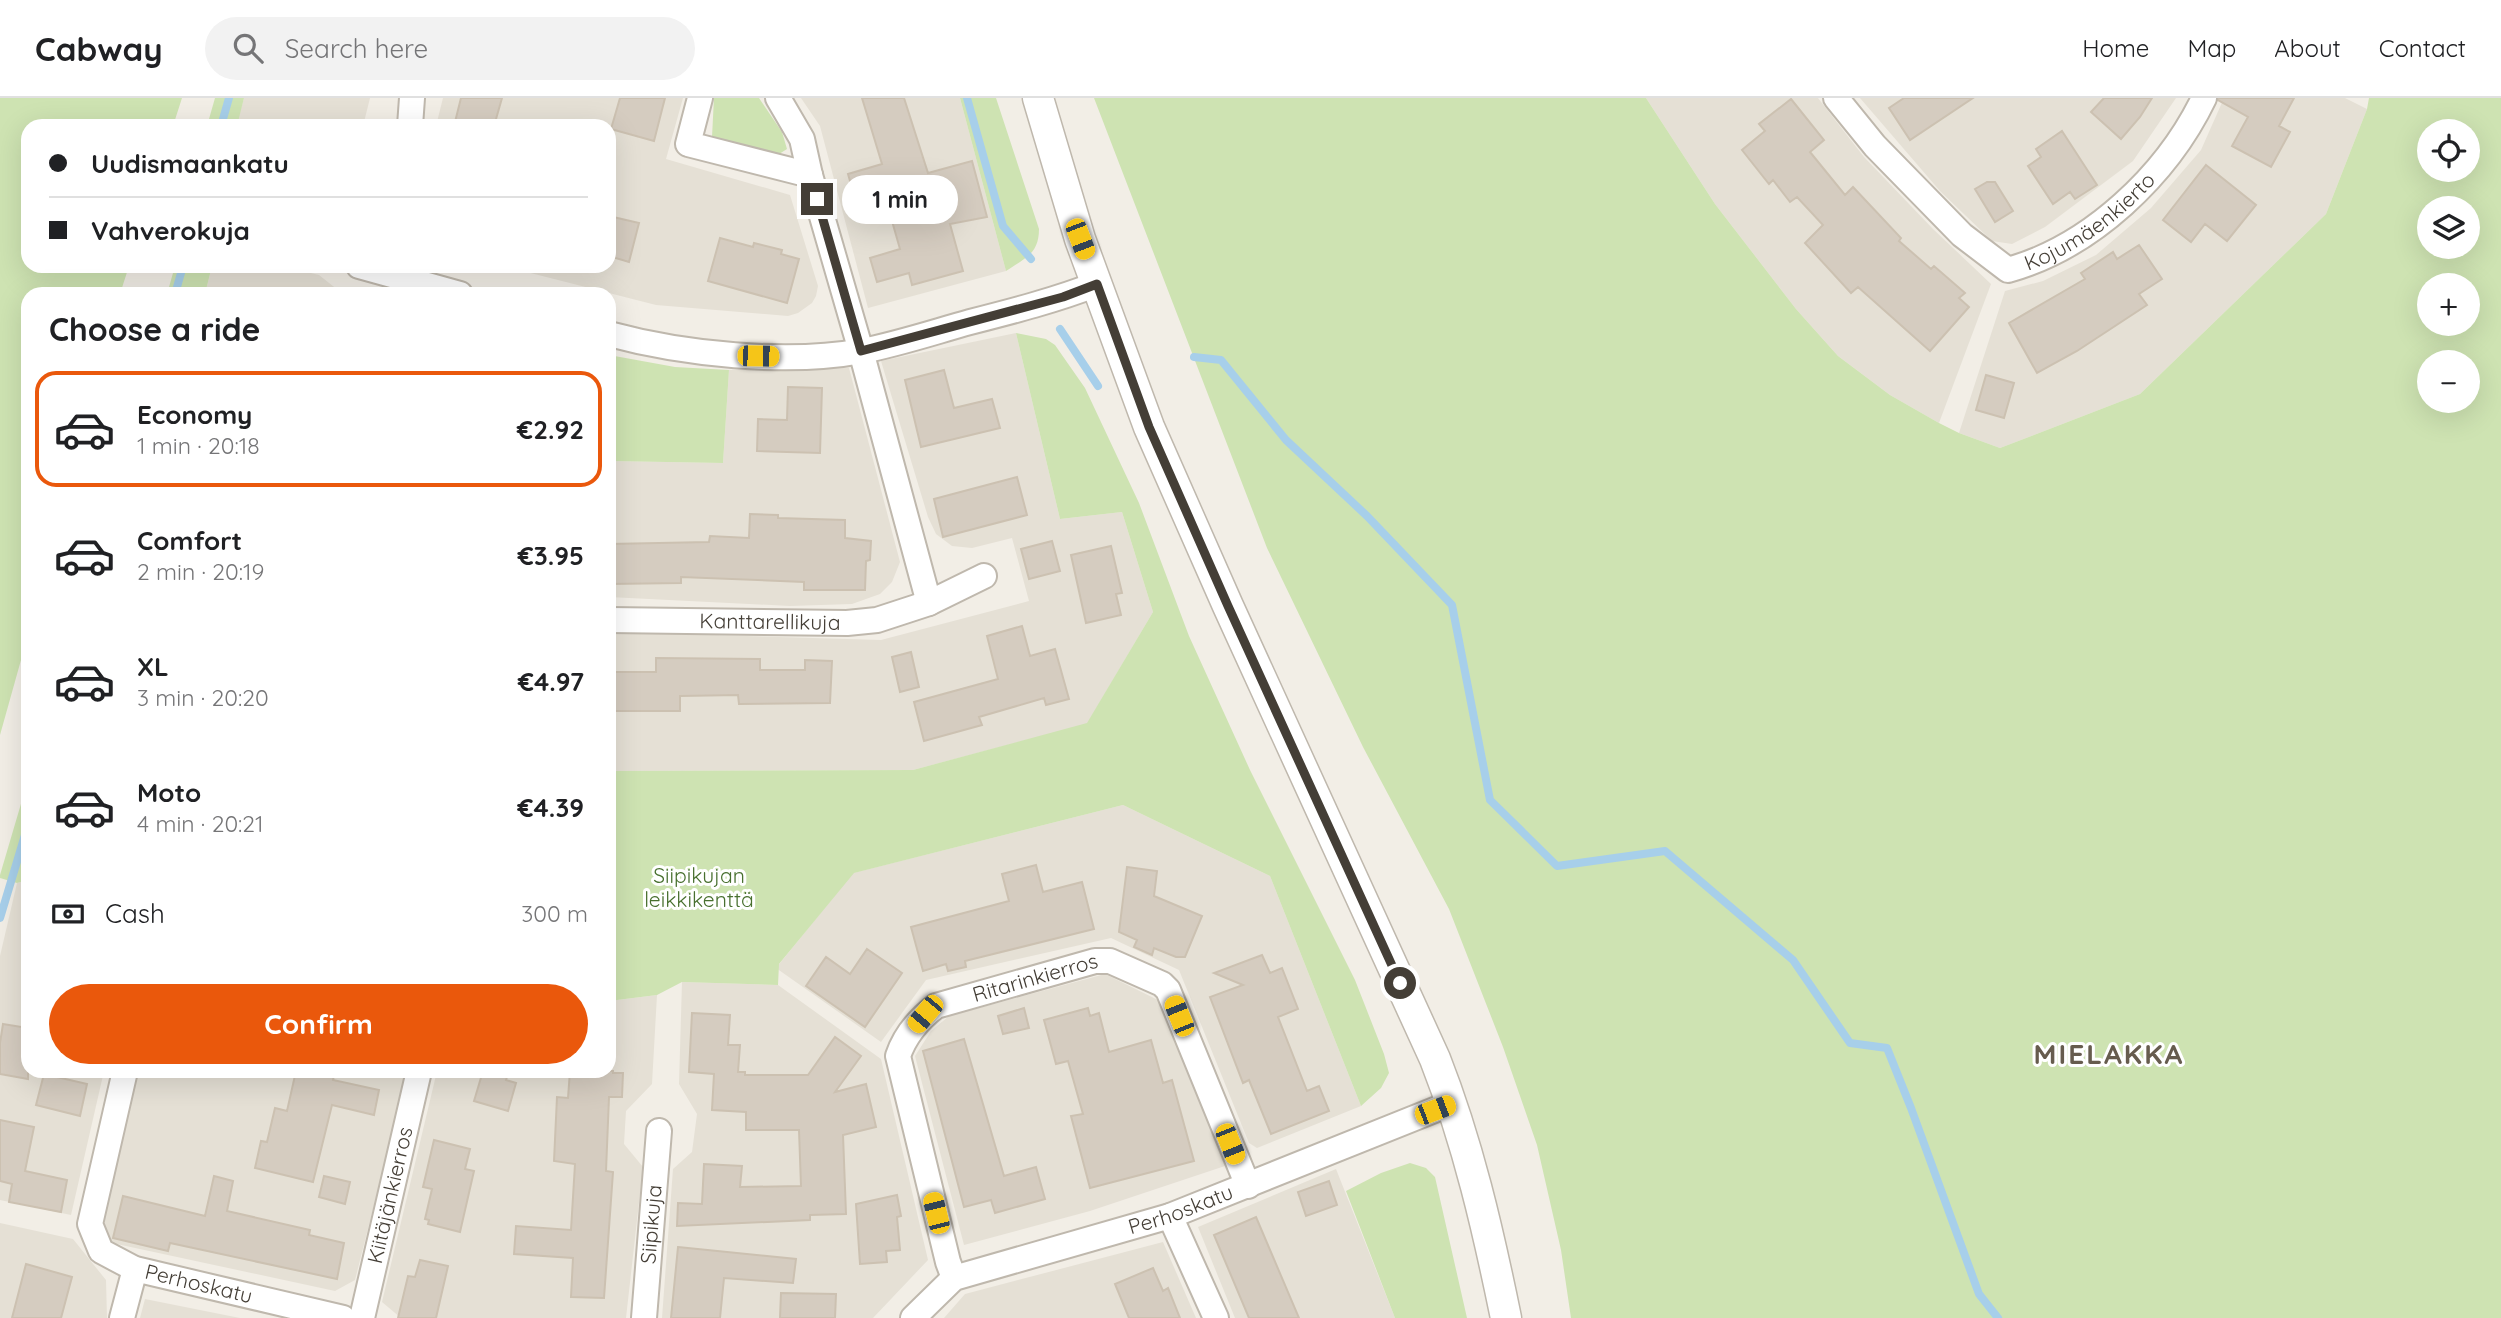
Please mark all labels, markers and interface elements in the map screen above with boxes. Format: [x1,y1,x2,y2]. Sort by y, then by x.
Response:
search box [205,17,695,80]
text: Cabway [35,28,163,69]
icon: search [229,29,267,67]
text: Search here [285,32,428,65]
text: Home [2082,33,2149,63]
text: Map [2187,33,2236,63]
text: About [2274,33,2341,63]
text: Contact [2379,33,2466,63]
map controls [2417,119,2480,413]
button: locate [2417,119,2480,182]
text: Uudismaankatu [91,147,289,180]
street label: Kojumäenkierto [2020,167,2160,276]
callout: 1 min [842,174,957,224]
route end [801,183,833,215]
text: 1 min [872,185,928,214]
button: layers [2417,196,2480,259]
text: Vahverokuja [91,214,250,247]
car [1063,216,1098,262]
button: + [2417,273,2480,336]
text: Choose a ride [49,309,261,349]
car [737,345,780,367]
button: − [2417,350,2480,413]
icon: car [53,398,116,461]
text: Economy [137,398,252,431]
text: €2.92 [517,413,584,446]
text: 1 min · 20:18 [137,431,260,460]
icon: car [53,524,116,587]
text: Comfort [137,524,242,557]
text: €3.95 [518,539,584,572]
text: 2 min · 20:19 [137,557,264,586]
street label: Kanttarellikuja [699,607,841,635]
icon: car [53,650,116,713]
text: XL [137,650,169,683]
text: €4.97 [518,665,584,698]
text: 3 min · 20:20 [137,683,269,712]
icon: car [53,776,116,839]
text: Moto [137,776,201,809]
text: €4.39 [517,791,584,824]
text: 4 min · 20:21 [137,809,264,838]
park label: Siipikujan leikkikenttä [644,862,754,912]
icon: cash [49,895,87,933]
text: Cash [105,897,165,930]
text: 300 m [521,899,588,928]
street label: Ritarinkierros [969,947,1101,1007]
route start [1384,967,1416,999]
button: Confirm [49,984,588,1064]
car [904,991,947,1037]
car [1162,993,1197,1039]
district label: MIELAKKA [2034,1036,2184,1071]
car [1412,1093,1459,1127]
car [1213,1121,1248,1167]
street label: Kiitäjänkierros [361,1124,418,1266]
street label: Perhoskatu [1125,1178,1237,1239]
street label: Siipikuja [634,1184,667,1265]
car [921,1190,952,1236]
street label: Perhoskatu [143,1258,255,1308]

